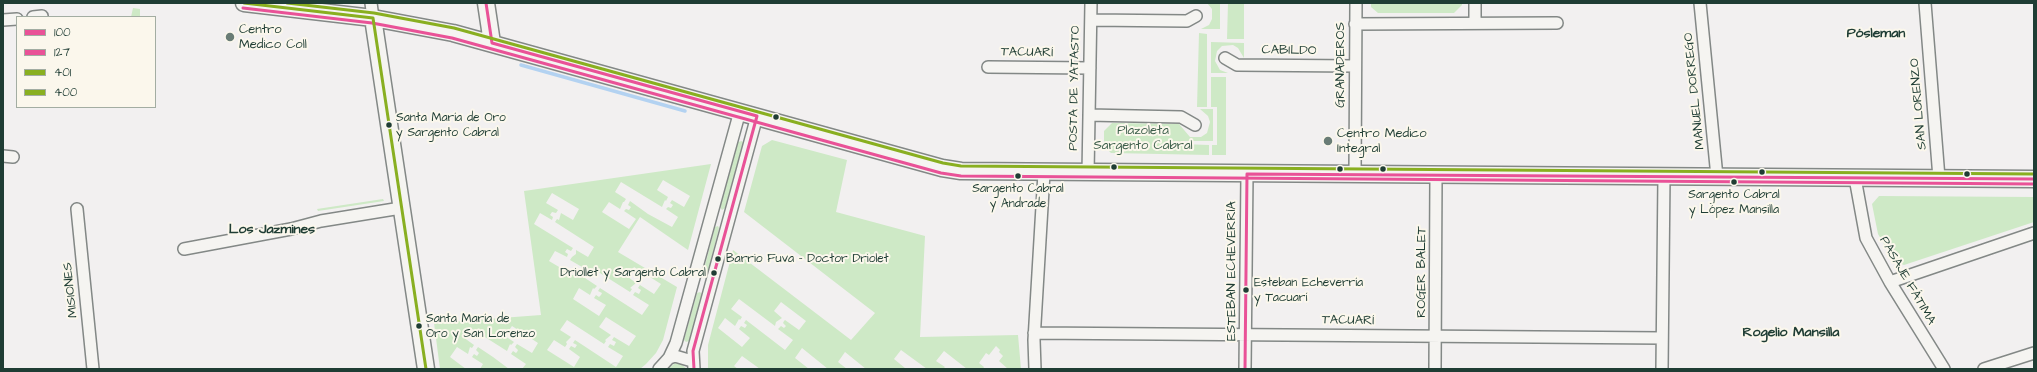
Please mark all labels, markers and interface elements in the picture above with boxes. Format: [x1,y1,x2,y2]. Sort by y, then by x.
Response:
legend [16,16,156,108]
place label: Centro Medico Coll [239,22,307,53]
street label: GRANADEROS [1333,22,1349,108]
text: 100 [54,24,71,41]
street label: POSTA DE YATASTO [1066,25,1084,151]
district label: Pósleman [1847,26,1905,42]
marker: Centro Medico Coll [224,31,236,43]
street label: MANUEL DORREGO [1681,32,1709,150]
street label: CABILDO [1261,43,1317,59]
text: 127 [54,44,70,61]
street label: TACUARÍ [1001,45,1053,61]
street label: SAN LORENZO [1907,58,1931,150]
text: 401 [54,64,71,81]
text: 400 [54,84,77,101]
place label: Santa María de Oro y Sargento Cabral [396,111,506,139]
unlabelled marker [771,112,781,122]
marker: Santa María de Oro y Sargento Cabral [384,120,394,130]
park label: Plazoleta Sargento Cabral [1093,123,1193,154]
place label: Centro Medico Integral [1337,126,1427,157]
marker: Centro Medico Integral [1322,135,1334,147]
unlabelled marker [1109,162,1119,172]
unlabelled marker [1335,164,1345,174]
unlabelled marker [1378,164,1388,174]
unlabelled marker [1757,167,1767,177]
unlabelled marker [1962,169,1972,179]
marker: Sargento Cabral y Andrade [1013,171,1023,181]
marker: Sargento Cabral y López Mansilla [1729,177,1739,187]
place label: Sargento Cabral y Andrade [972,182,1064,210]
place label: Sargento Cabral y López Mansilla [1688,188,1780,216]
street label: ESTEBAN ECHEVERRÍA [1224,201,1240,341]
district label: Los Jazmines [229,222,315,238]
street label: ROGER BALET [1414,226,1430,318]
street label: PASAJE FÁTIMA [1875,234,1939,328]
place label: Barrio Fuva - Doctor Driolet [726,252,889,266]
marker: Barrio Fuva - Doctor Driolet [713,254,723,264]
street label: MISIONES [60,261,82,319]
place label: Driollet y Sargento Cabral [560,266,706,280]
marker: Driollet y Sargento Cabral [709,268,719,278]
place label: Esteban Echeverría y Tacuarí [1254,276,1363,304]
marker: Esteban Echeverría y Tacuarí [1241,285,1251,295]
place label: Santa María de Oro y San Lorenzo [426,312,535,340]
street label: TACUARÍ [1322,313,1374,329]
marker: Santa María de Oro y San Lorenzo [414,321,424,331]
district label: Rogelio Mansilla [1743,325,1839,341]

